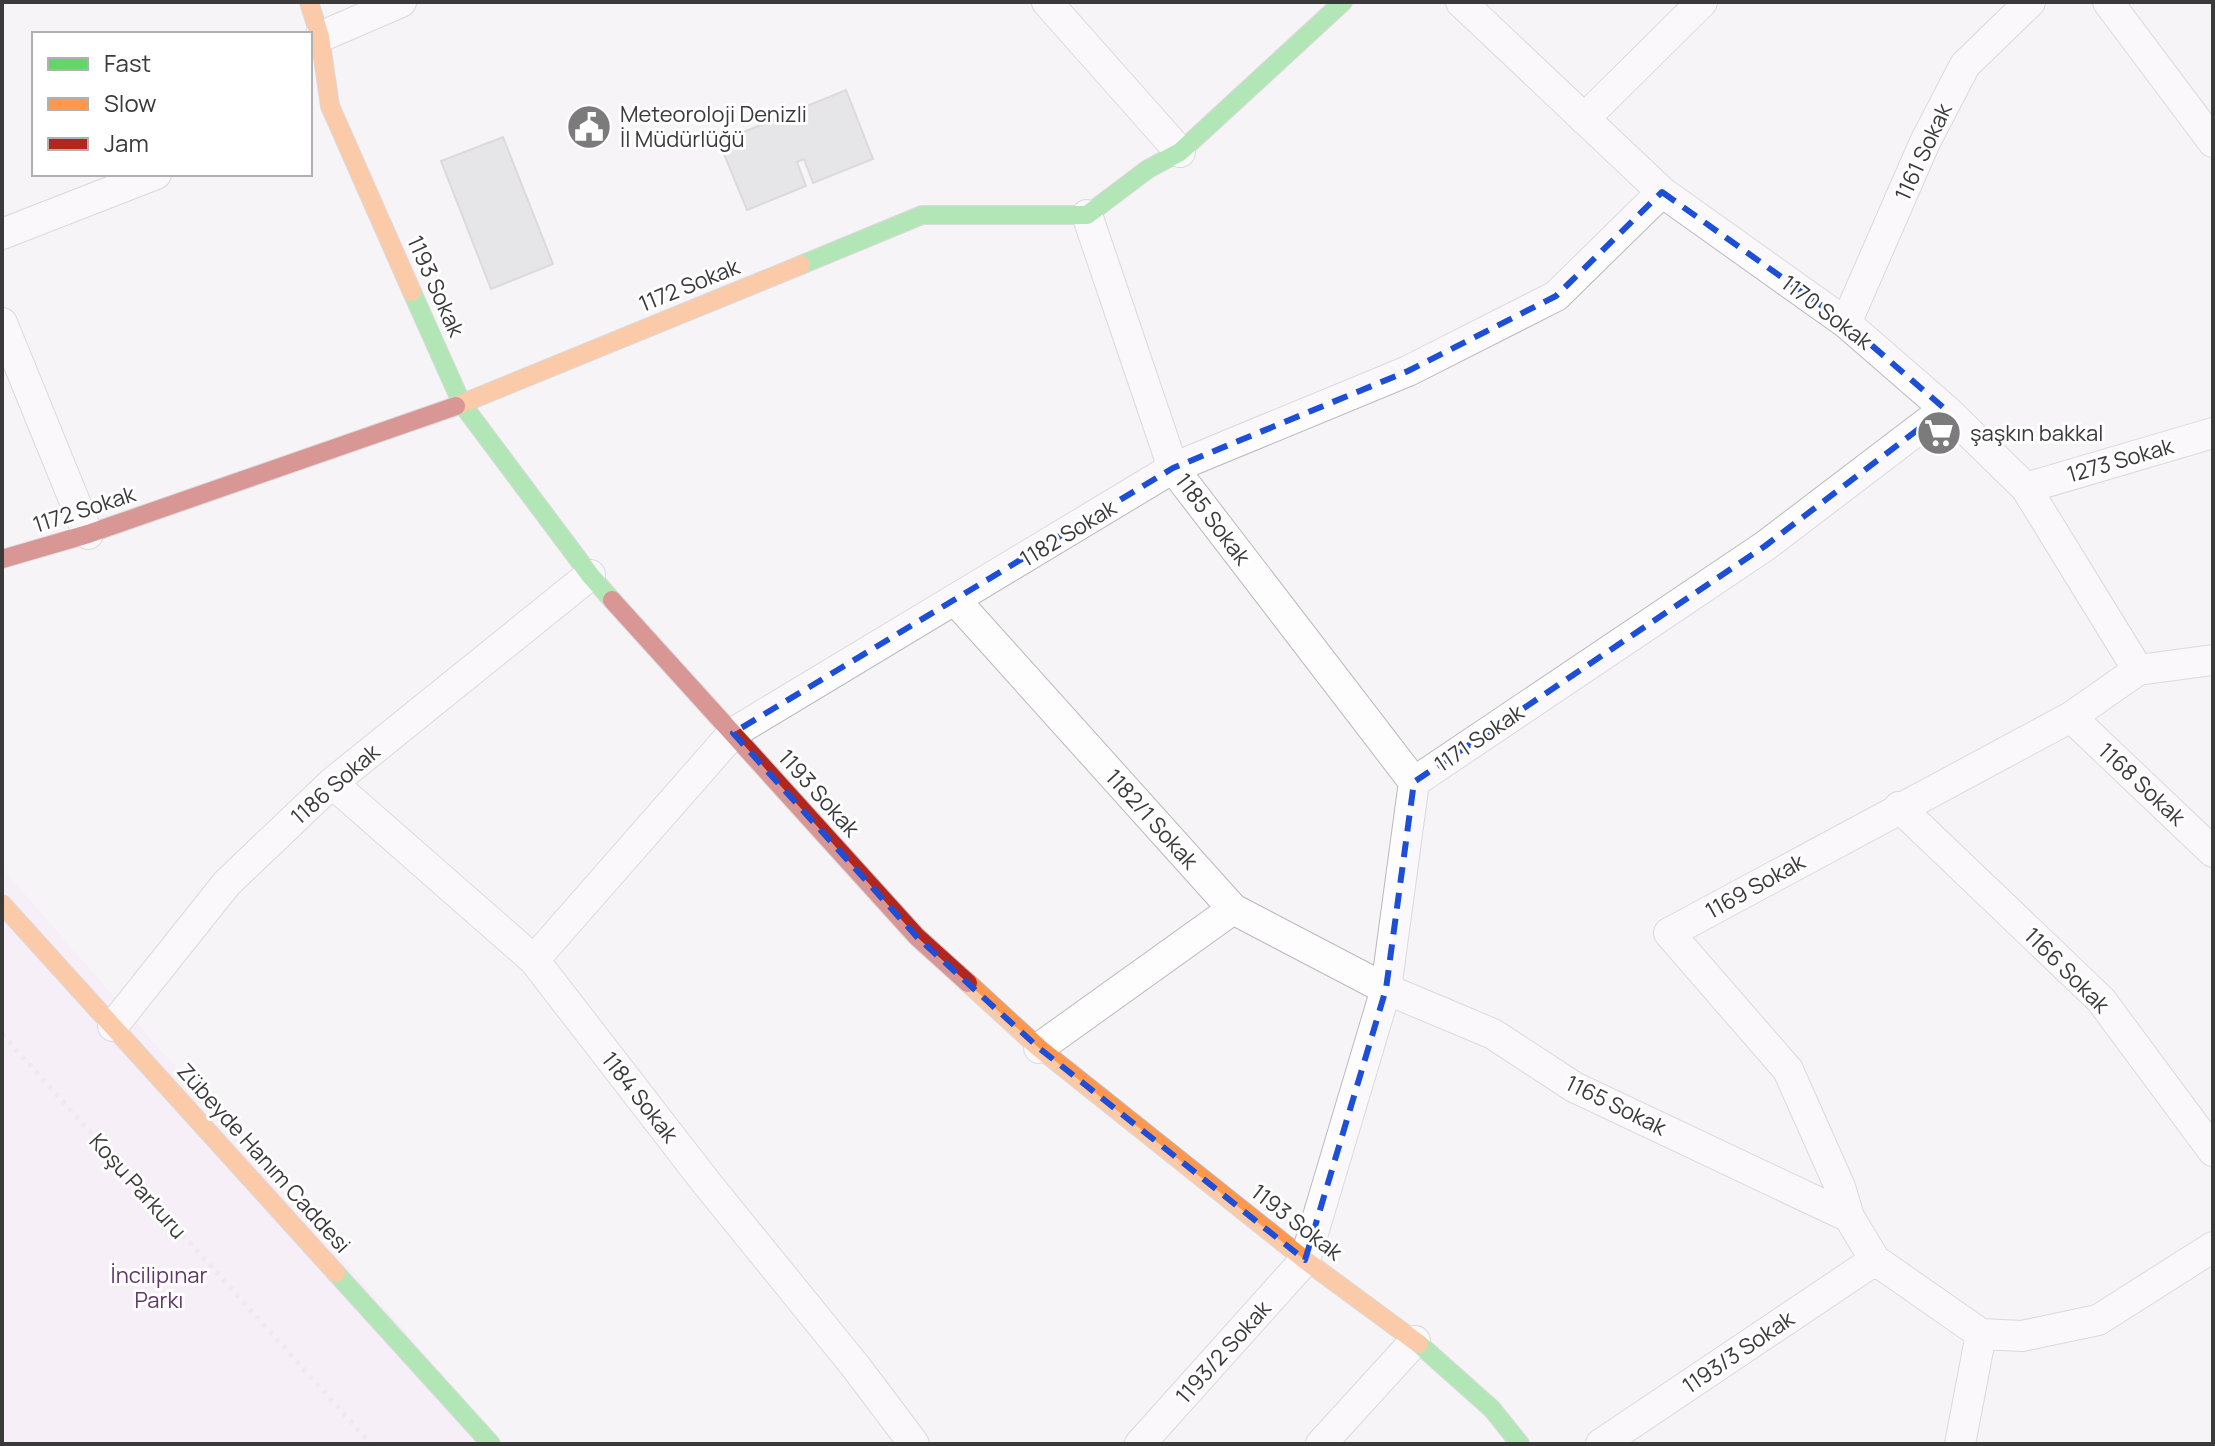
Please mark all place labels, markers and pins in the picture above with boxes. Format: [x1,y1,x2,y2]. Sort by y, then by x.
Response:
place label: Meteoroloji Denizli İl Müdürlüğü [620,99,807,154]
public building icon: Meteoroloji Denizli İl Müdürlüğü [565,103,613,151]
supermarket icon: şaşkın bakkal [1915,409,1963,457]
place label: şaşkın bakkal [1970,418,2103,448]

